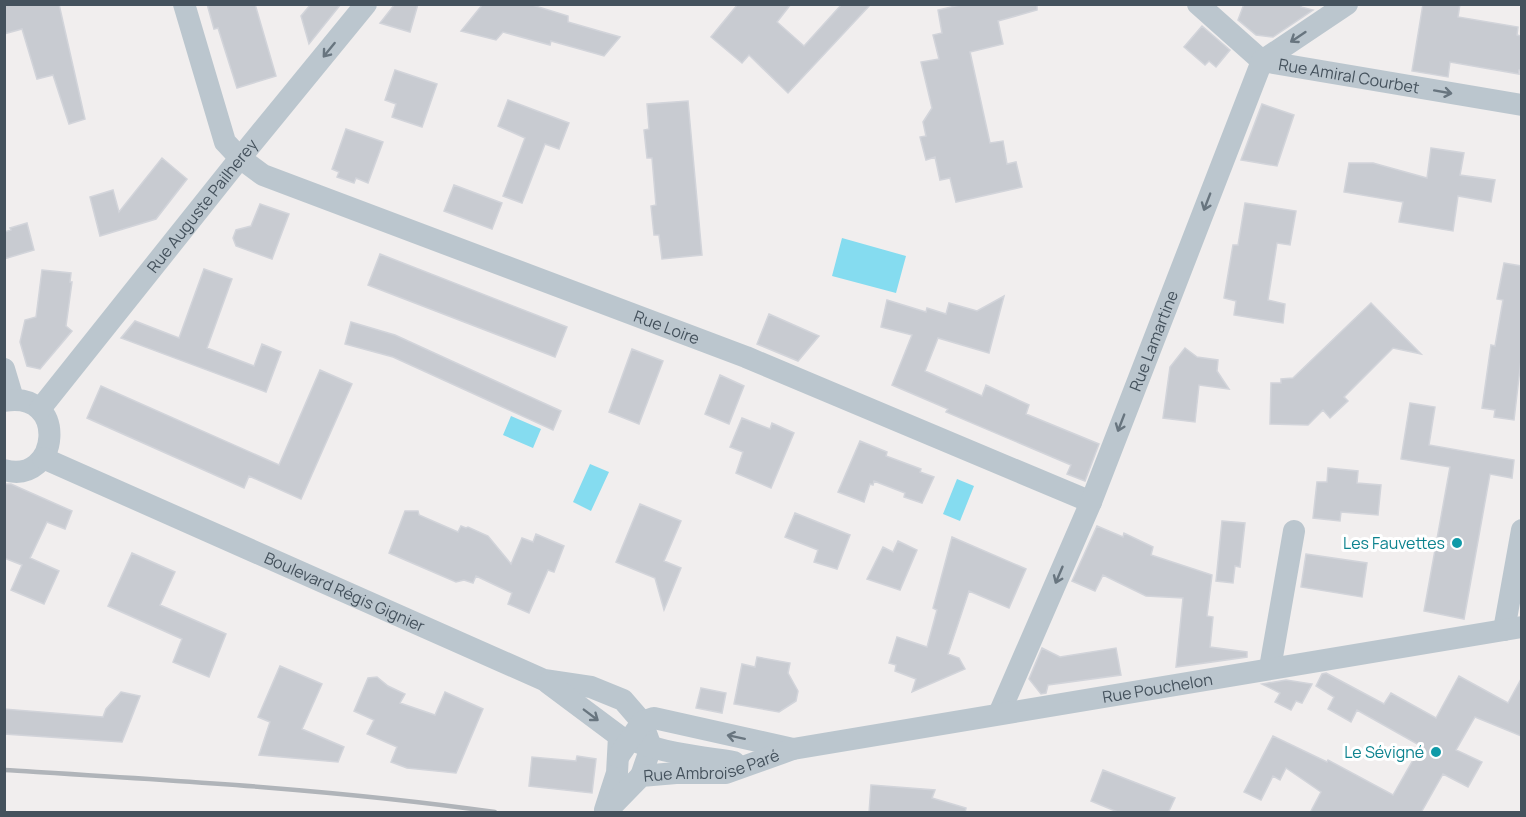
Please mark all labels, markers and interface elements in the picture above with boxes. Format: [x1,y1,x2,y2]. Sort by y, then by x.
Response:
one-way arrow [1290,31,1307,43]
one-way arrow [322,42,336,57]
street label: Rue Amiral Courbet [1277,53,1421,98]
one-way arrow [1432,86,1452,97]
street label: Rue Auguste Pailherey [142,134,263,277]
one-way arrow [1201,192,1212,211]
street label: Rue Lamartine [1124,287,1183,394]
street label: Rue Loire [631,305,703,350]
one-way arrow [1115,413,1126,432]
place label: Les Fauvettes [1343,532,1445,554]
marker: Les Fauvettes [1450,536,1464,550]
street label: Boulevard Régis Gignier [261,546,429,637]
one-way arrow [1053,566,1064,584]
street label: Rue Pouchelon [1101,668,1214,708]
one-way arrow [583,709,599,721]
one-way arrow [726,730,745,742]
place label: Le Sévigné [1344,741,1424,763]
street label: Rue Ambroise Paré [643,744,782,787]
marker: Le Sévigné [1429,745,1443,759]

